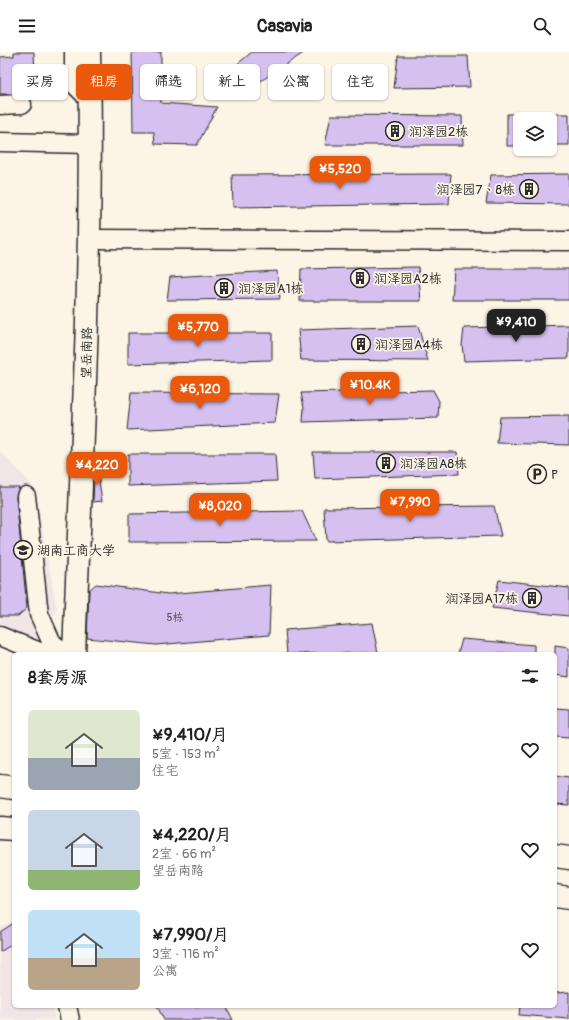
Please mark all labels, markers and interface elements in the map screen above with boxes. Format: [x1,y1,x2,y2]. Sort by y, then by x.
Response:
icon: menu [16,15,38,37]
text: Casavia [257,15,312,38]
icon: search [531,15,553,37]
chip: 买房 [12,64,68,100]
chip: 租房 [76,64,132,100]
chip: 筛选 [140,64,196,100]
chip: 新上 [204,64,260,100]
chip: 公寓 [268,64,324,100]
chip: 住宅 [332,64,388,100]
map controls [513,112,557,156]
button: layers [513,112,557,156]
building icon: 润泽园2栋 [384,120,406,142]
place label: 润泽园2栋 [409,124,468,140]
pin: ¥5,520 [307,156,373,190]
text: ¥5,520 [319,161,361,177]
building icon: 润泽园7、8栋 [518,178,540,200]
place label: 润泽园7、8栋 [437,182,515,198]
building icon: 润泽园A2栋 [349,267,371,289]
place label: 润泽园A2栋 [374,271,442,287]
building icon: 润泽园A1栋 [213,277,235,299]
place label: 润泽园A1栋 [238,281,304,297]
pin: ¥9,410 [483,309,549,343]
pin: ¥5,770 [165,314,231,348]
text: ¥9,410 [496,314,536,330]
text: ¥5,770 [177,319,219,335]
street label: 望岳南路 [79,327,95,379]
building icon: 润泽园A4栋 [350,333,372,355]
place label: 润泽园A4栋 [375,337,443,353]
pin: ¥10.4K [337,372,403,406]
pin: ¥6,120 [167,376,233,410]
text: ¥10.4K [349,377,391,393]
text: ¥6,120 [179,381,221,397]
pin: ¥4,220 [64,452,130,486]
building icon: 润泽园A8栋 [375,452,397,474]
place label: 润泽园A8栋 [400,456,467,472]
text: ¥4,220 [75,457,119,473]
parking icon: P [526,463,548,485]
place label: P [551,467,558,483]
pin: ¥7,990 [377,489,443,523]
pin: ¥8,020 [187,493,253,527]
text: ¥7,990 [389,494,431,510]
text: ¥8,020 [198,498,242,514]
school or university icon: 湖南工商大学 [12,539,34,561]
place label: 湖南工商大学 [37,543,115,559]
building icon: 润泽园A17栋 [521,587,543,609]
place label: 润泽园A17栋 [446,591,518,607]
house number: 5栋 [167,611,183,624]
icon: filters [519,665,541,687]
text: 8套房源 [28,667,88,688]
text: ¥9,410/月 [152,724,228,745]
icon: home [60,726,108,774]
icon: heart [519,739,541,761]
text: 5室 · 153 m² [152,746,220,762]
text: 住宅 [152,763,178,779]
text: ¥4,220/月 [152,824,232,845]
icon: home [60,826,108,874]
icon: heart [519,839,541,861]
text: 2室 · 66 m² [152,846,216,862]
text: 望岳南路 [152,863,204,879]
text: ¥7,990/月 [152,924,229,945]
icon: home [60,926,108,974]
icon: heart [519,939,541,961]
text: 3室 · 116 m² [152,946,219,962]
text: 公寓 [152,963,178,979]

